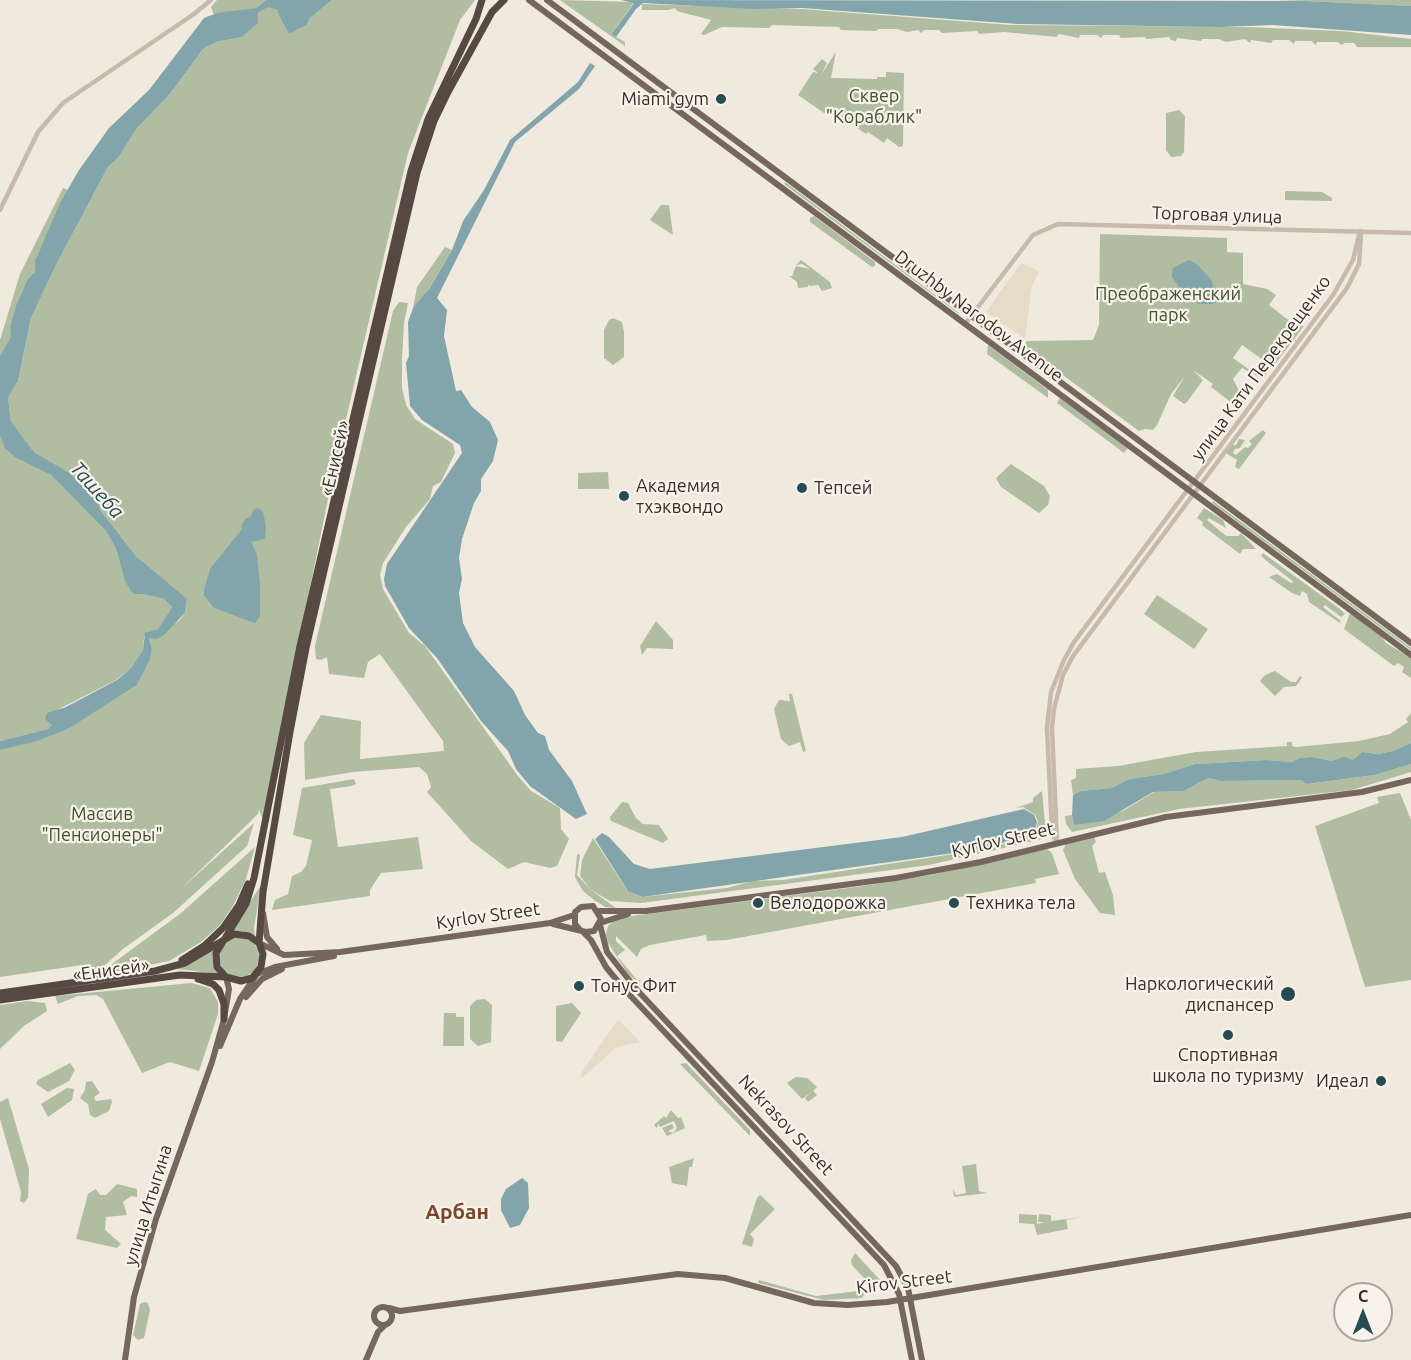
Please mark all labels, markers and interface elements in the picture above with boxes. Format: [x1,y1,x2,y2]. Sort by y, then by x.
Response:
park label: Сквер "Кораблик" [826,85,922,128]
place label: Miami gym [621,88,709,110]
marker: Miami gym [714,92,728,106]
street label: Торговая улица [1152,202,1282,228]
street label: Druzhby Narodov Avenue [890,245,1068,387]
street label: улица Кати Перекрещенко [1187,271,1335,465]
park label: Преображенский парк [1095,283,1241,326]
street label: «Енисей» [316,418,354,498]
water label: Ташеба [65,457,129,523]
place label: Академия тхэквондо [636,475,723,518]
place label: Тепсей [814,477,872,499]
marker: Тепсей [795,481,809,495]
marker: Академия тхэквондо [617,489,631,503]
park label: Массив "Пенсионеры" [41,803,163,846]
street label: Kyrlov Street [950,818,1056,862]
place label: Велодорожка [770,892,886,914]
place label: Техника тела [966,892,1076,914]
marker: Велодорожка [751,896,765,910]
marker: Техника тела [947,896,961,910]
street label: Kyrlov Street [435,898,541,934]
street label: «Енисей» [71,954,151,986]
place label: Наркологический диспансер [1125,973,1274,1016]
place label: Тонус Фит [591,975,676,997]
marker: Тонус Фит [572,979,586,993]
marker: Наркологический диспансер [1279,985,1297,1003]
marker: Спортивная школа по туризму [1221,1028,1235,1042]
place label: Спортивная школа по туризму [1152,1044,1304,1086]
street label: Nekrasov Street [734,1070,838,1180]
place label: Идеал [1316,1070,1369,1092]
marker: Идеал [1374,1074,1388,1088]
street label: улица Итыгина [119,1142,177,1268]
district label: Арбан [425,1199,489,1225]
street label: Kirov Street [855,1265,953,1299]
north arrow [1333,1282,1393,1342]
text: С [1358,1287,1368,1305]

